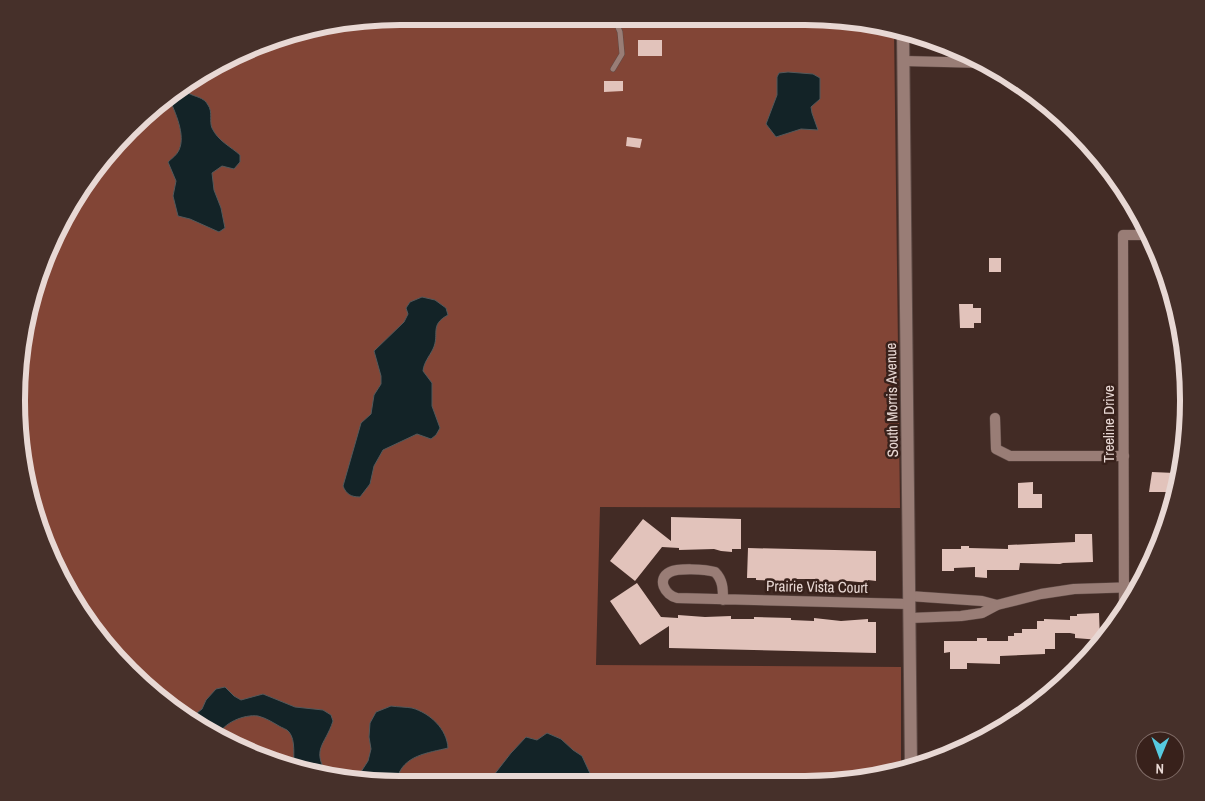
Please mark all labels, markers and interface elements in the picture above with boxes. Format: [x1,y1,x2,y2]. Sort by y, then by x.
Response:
street label: South Morris Avenue [880,342,903,458]
street label: Treeline Drive [1098,385,1119,463]
street label: Prairie Vista Court [766,575,869,598]
north arrow [1135,731,1185,781]
text: N [1155,760,1164,778]

